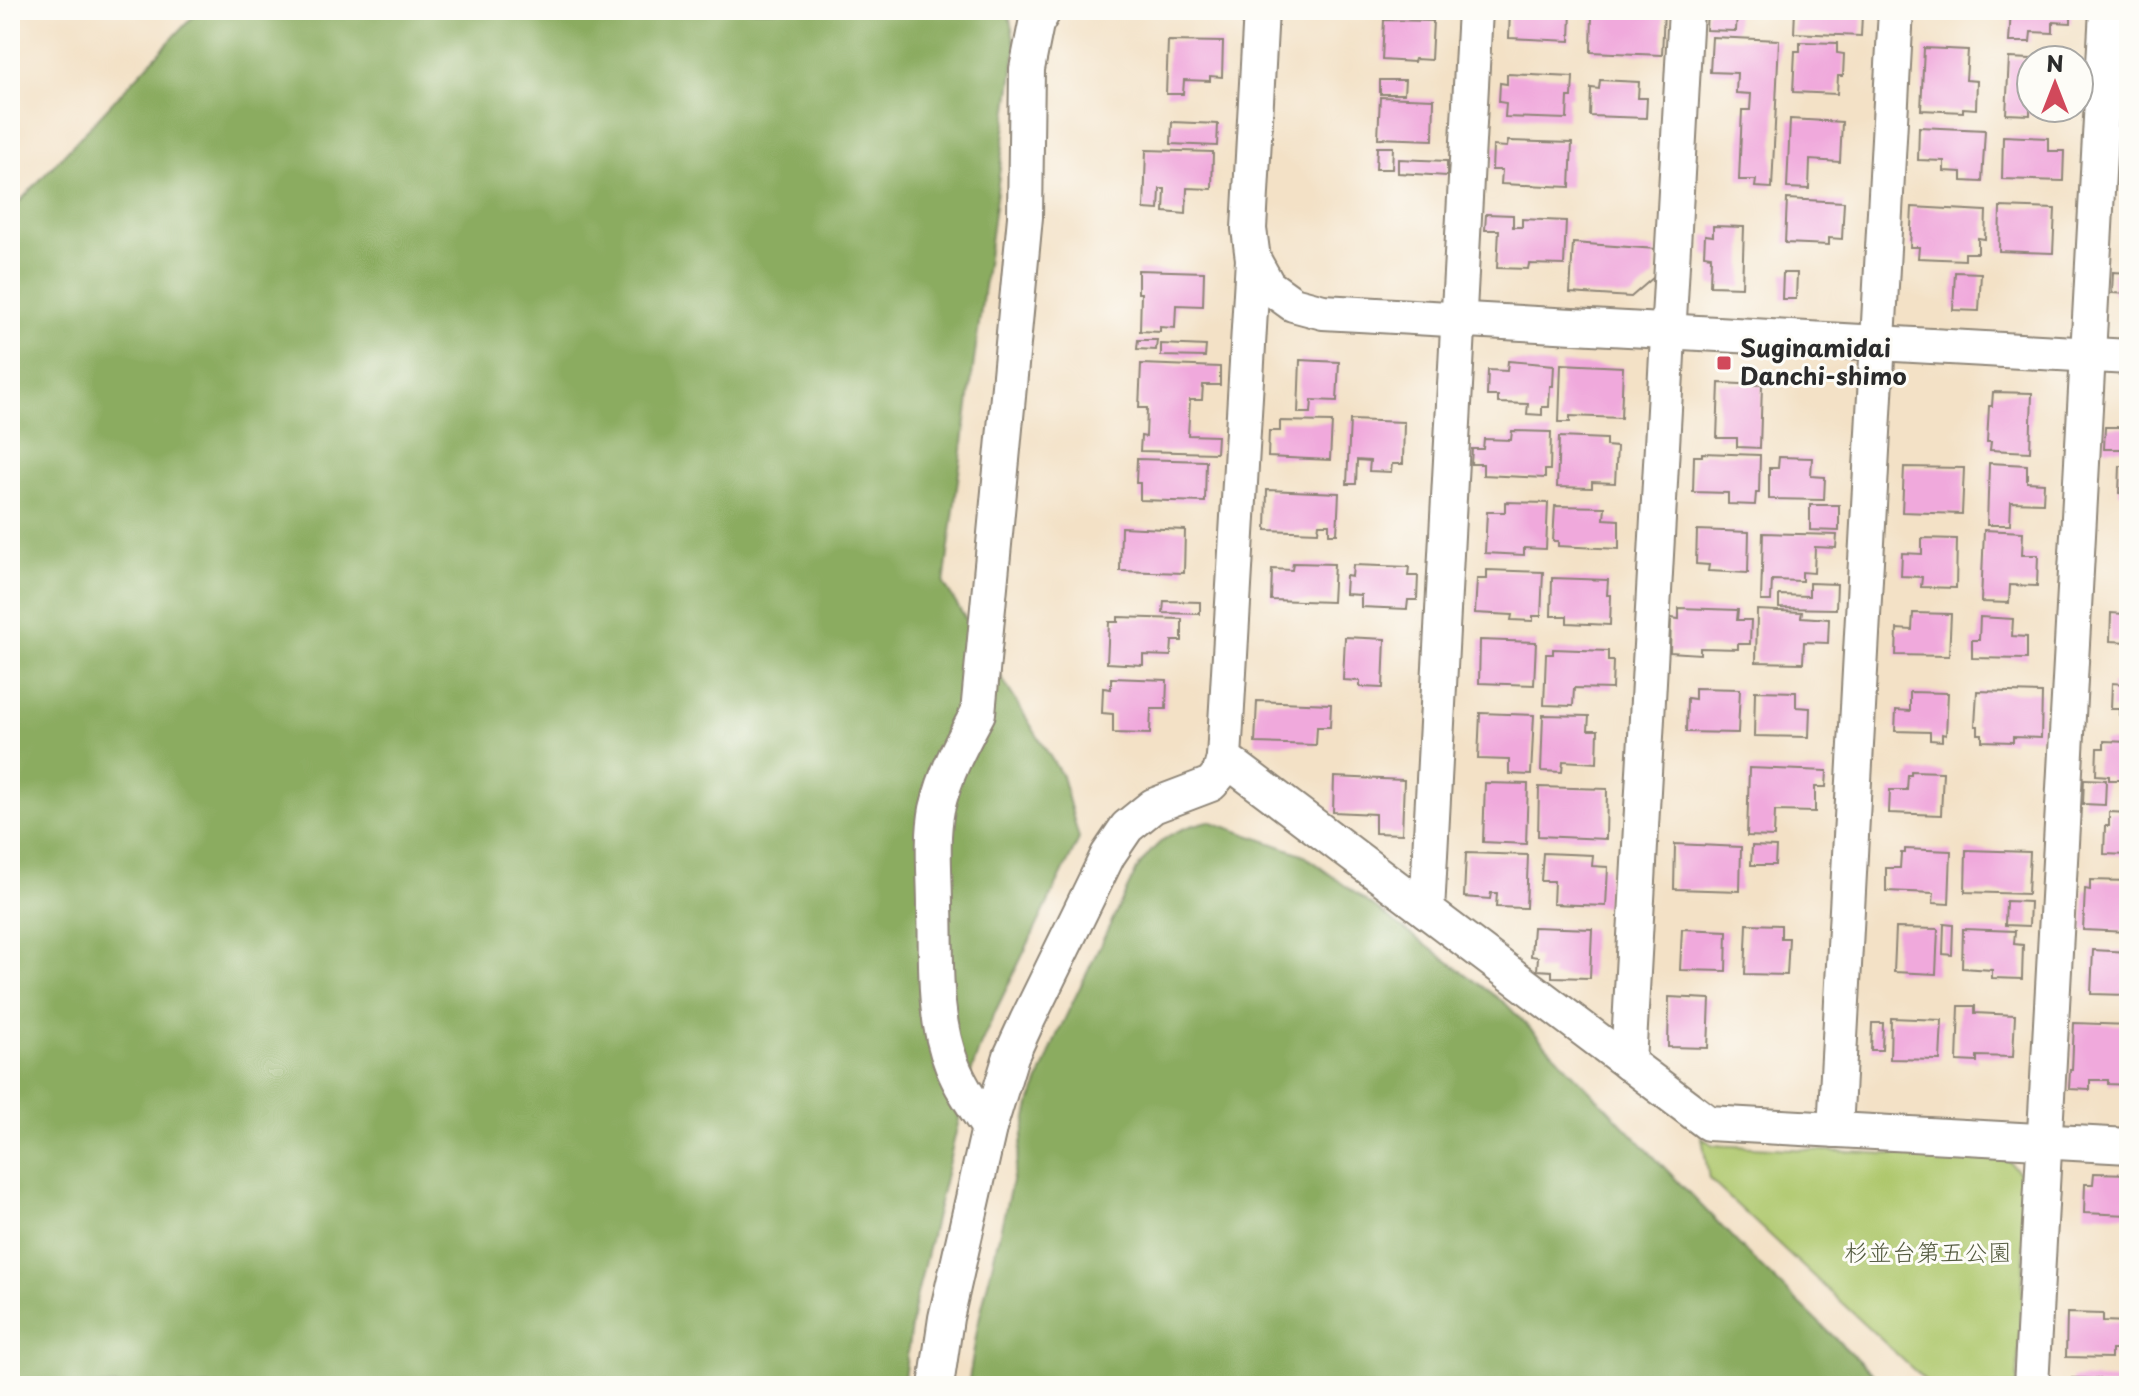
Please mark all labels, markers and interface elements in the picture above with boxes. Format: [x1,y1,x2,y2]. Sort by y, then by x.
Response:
north arrow [2015,44,2095,124]
text: N [2046,46,2064,79]
place label: Suginamidai Danchi-shimo [1740,329,1907,393]
marker: Suginamidai Danchi-shimo [1715,354,1733,372]
park label: 杉並台第五公園 [1844,1233,2012,1269]

